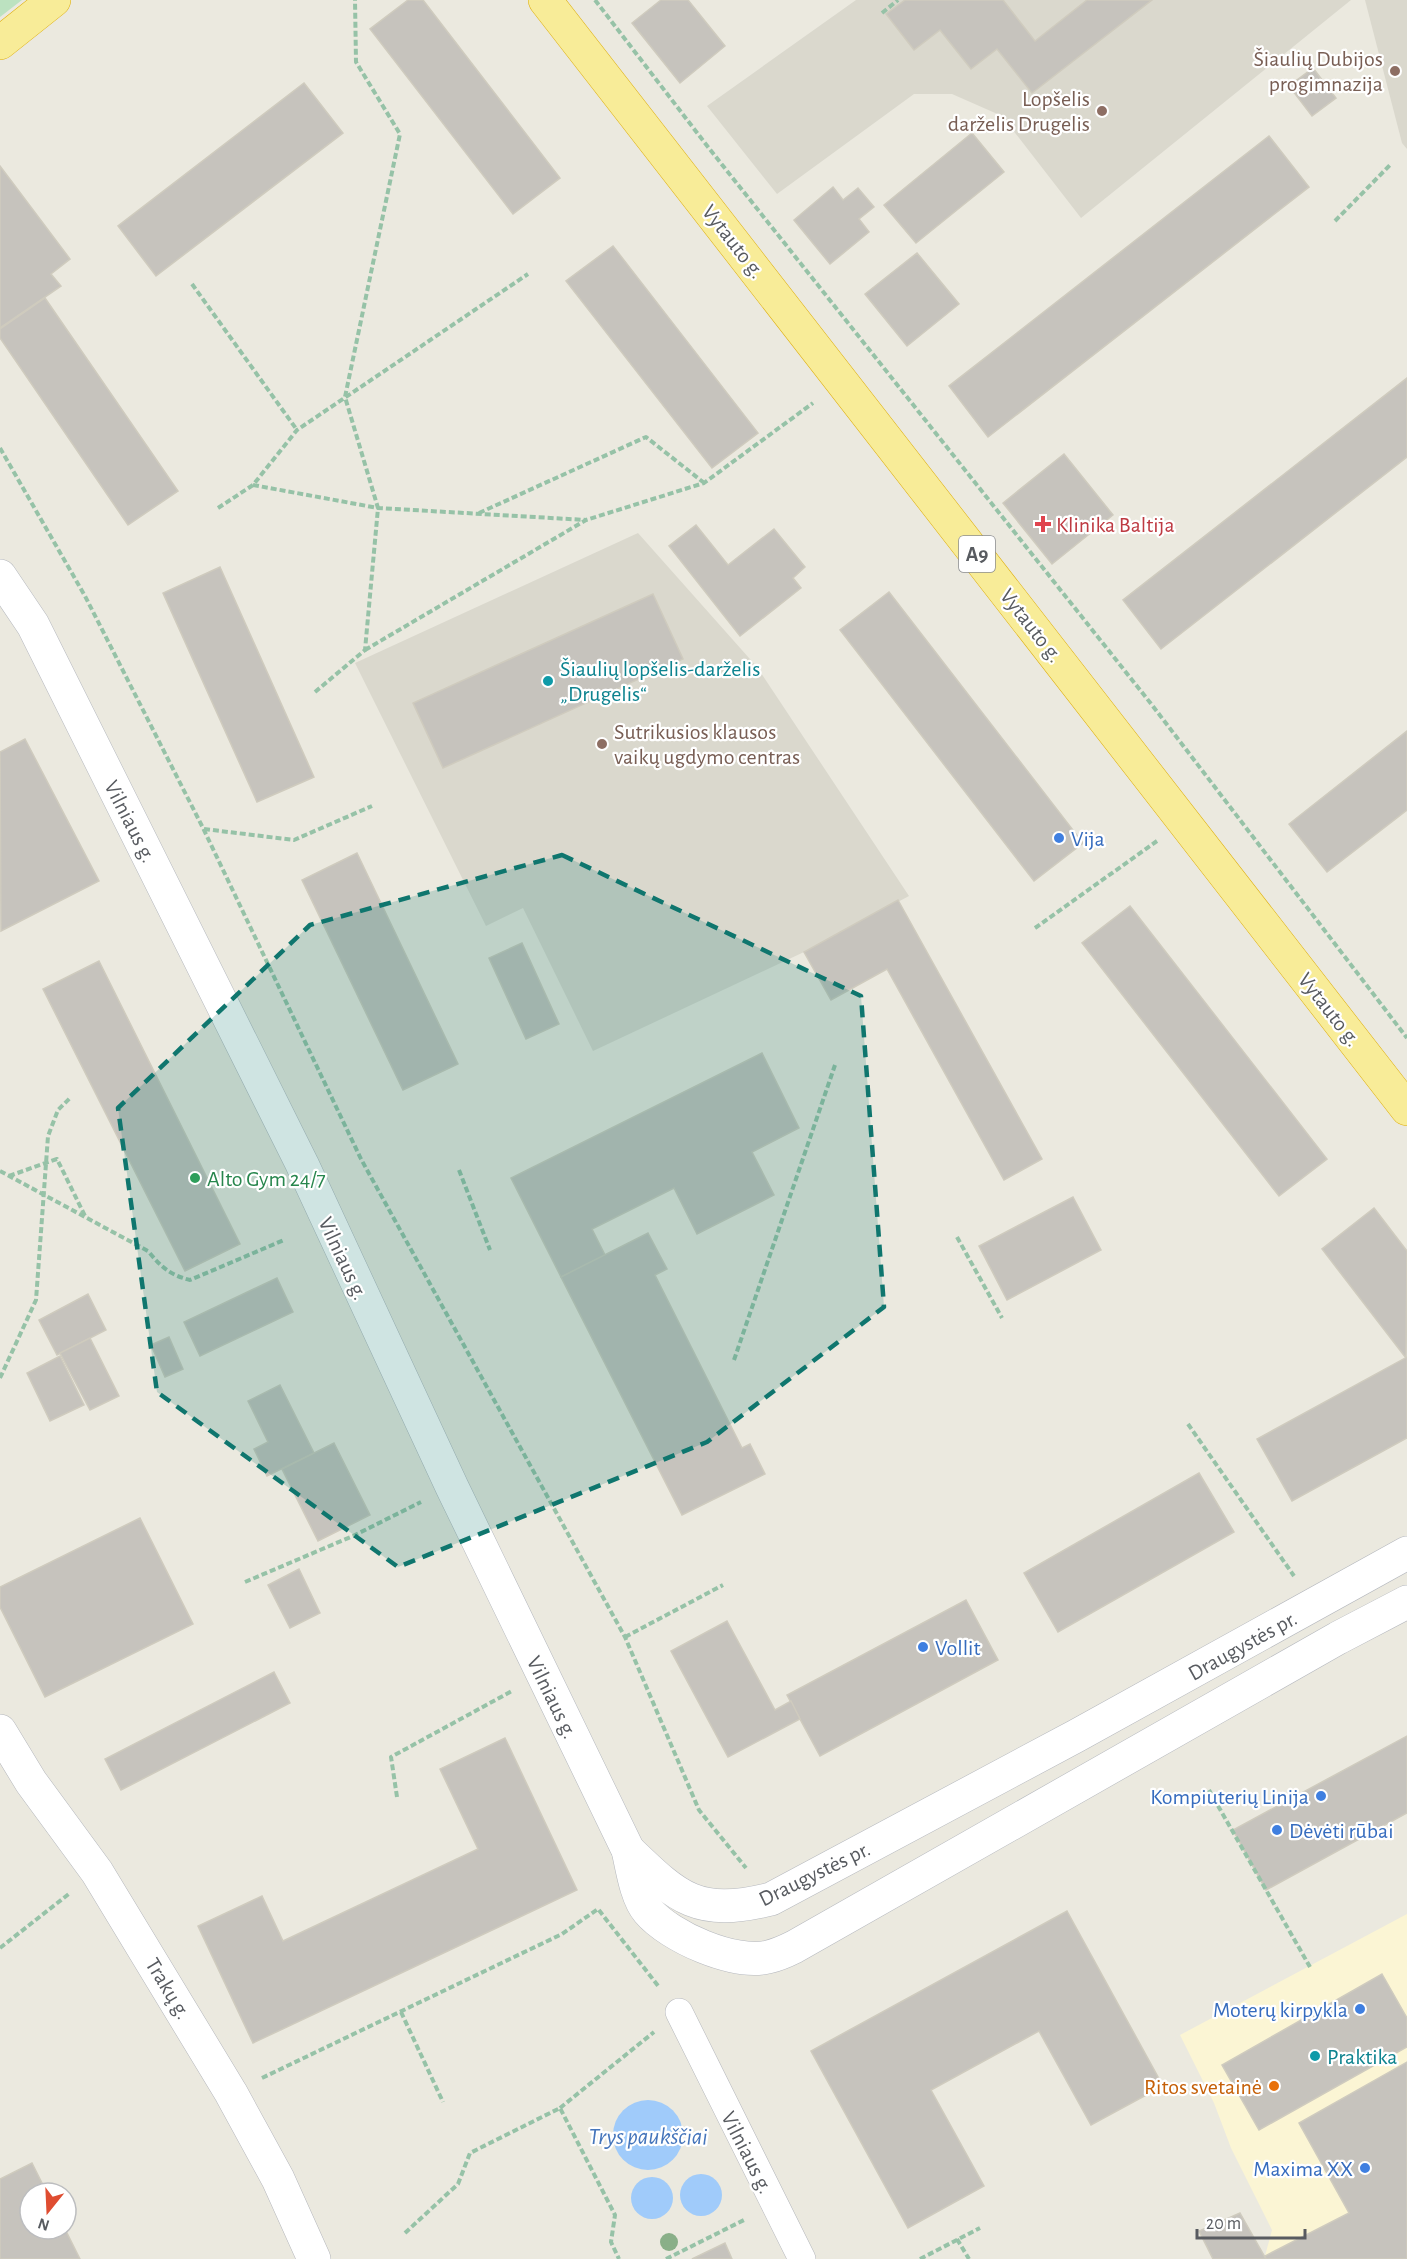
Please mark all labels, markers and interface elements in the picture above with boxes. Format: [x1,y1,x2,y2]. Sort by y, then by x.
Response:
place label: Šiaulių Dubijos progimnazija [1253,47,1383,95]
marker: Šiaulių Dubijos progimnazija [1388,64,1402,78]
place label: Lopšelis darželis Drugelis [948,88,1090,135]
marker: Lopšelis darželis Drugelis [1095,104,1109,118]
street label: Vytauto g. [698,201,769,283]
place label: Klinika Baltija [1056,514,1175,536]
marker: Klinika Baltija [1034,515,1052,533]
road number: A9 [959,536,995,572]
street label: Vytauto g. [996,585,1067,667]
place label: Šiaulių lopšelis-darželis „Drugelis“ [560,657,760,705]
marker: Šiaulių lopšelis-darželis „Drugelis“ [541,674,555,688]
place label: Sutrikusios klausos vaikų ugdymo centras [614,721,800,768]
marker: Sutrikusios klausos vaikų ugdymo centras [595,737,609,751]
street label: Vilniaus g. [100,777,160,866]
place label: Vija [1071,828,1105,850]
marker: Vija [1052,831,1066,845]
street label: Vytauto g. [1294,969,1365,1051]
place label: Alto Gym 24/7 [207,1168,326,1190]
marker: Alto Gym 24/7 [188,1171,202,1185]
street label: Vilniaus g. [314,1214,372,1303]
street label: Draugystės pr. [1184,1607,1301,1685]
place label: Vollit [935,1637,980,1659]
marker: Vollit [916,1640,930,1654]
street label: Vilniaus g. [523,1653,581,1742]
place label: Kompiuterių Linija [1150,1786,1309,1808]
marker: Kompiuterių Linija [1314,1789,1328,1803]
place label: Dėvėti rūbai [1289,1820,1394,1842]
marker: Dėvėti rūbai [1270,1823,1284,1837]
street label: Draugystės pr. [755,1838,873,1910]
street label: Trakų g. [141,1954,195,2023]
place label: Moterų kirpykla [1213,1999,1348,2021]
marker: Moterų kirpykla [1353,2002,1367,2016]
place label: Praktika [1327,2046,1397,2068]
marker: Praktika [1308,2049,1322,2063]
place label: Ritos svetainė [1144,2076,1262,2098]
marker: Ritos svetainė [1267,2079,1281,2093]
street label: Vilniaus g. [717,2108,777,2197]
water label: Trys paukščiai [589,2125,707,2149]
place label: Maxima XX [1253,2158,1353,2180]
marker: Maxima XX [1358,2161,1372,2175]
north arrow [18,2181,78,2241]
scale bar [1197,2202,1305,2240]
text: N [36,2215,51,2234]
text: 20 m [1206,2215,1241,2233]

